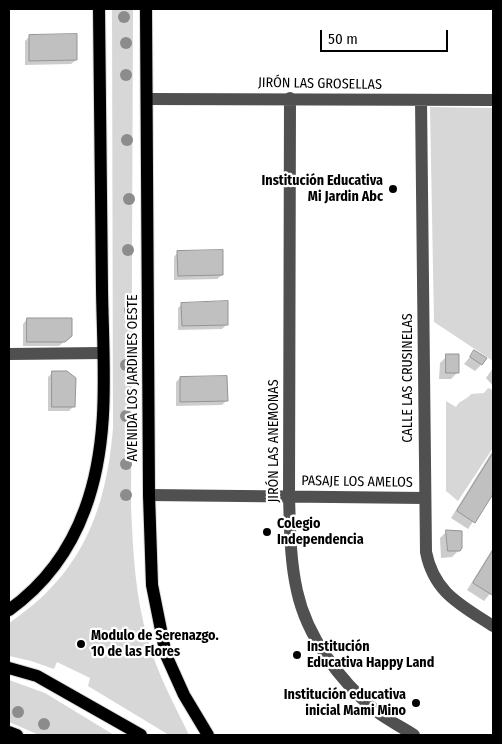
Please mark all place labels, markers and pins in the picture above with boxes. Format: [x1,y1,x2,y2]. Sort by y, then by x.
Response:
place label: Institución Educativa Mi Jardin Abc [262,173,383,206]
marker: Institución Educativa Mi Jardin Abc [387,183,399,195]
place label: Colegio Independencia [277,516,364,548]
marker: Colegio Independencia [261,526,273,538]
place label: Modulo de Serenazgo. 10 de las Flores [91,628,219,660]
marker: Modulo de Serenazgo. 10 de las Flores [75,638,87,650]
place label: Institución Educativa Happy Land [307,639,434,672]
marker: Institución Educativa Happy Land [291,649,303,661]
place label: Institución educativa inicial Mami Mino [284,687,406,720]
marker: Institución educativa inicial Mami Mino [410,697,422,709]

